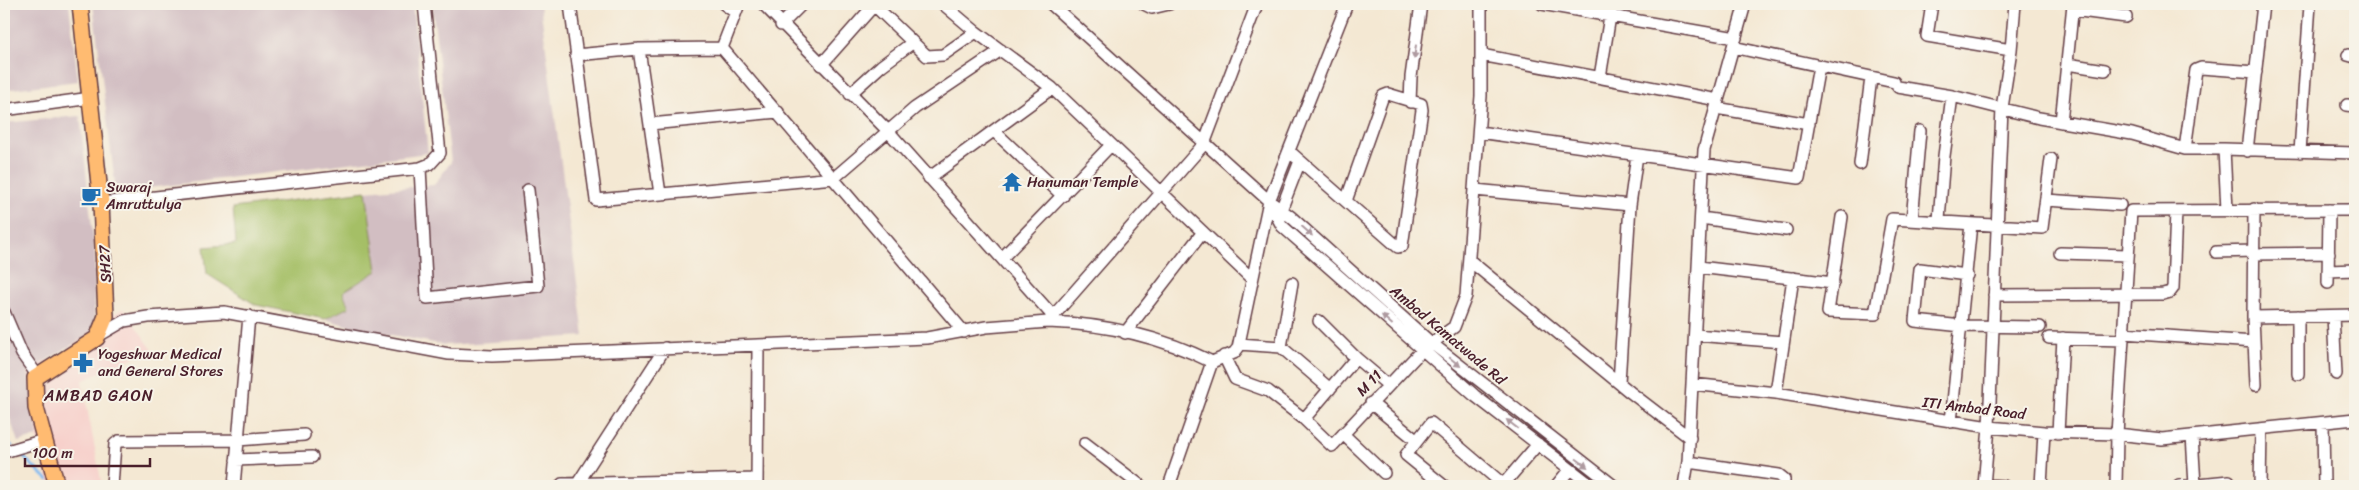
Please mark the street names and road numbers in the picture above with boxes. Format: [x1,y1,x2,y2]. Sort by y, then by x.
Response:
street label: SH27 [91,243,119,283]
street label: Ambad Kamatwade Rd [1383,278,1513,392]
street label: M 11 [1350,364,1388,402]
street label: ITI Ambad Road [1920,389,2028,427]

